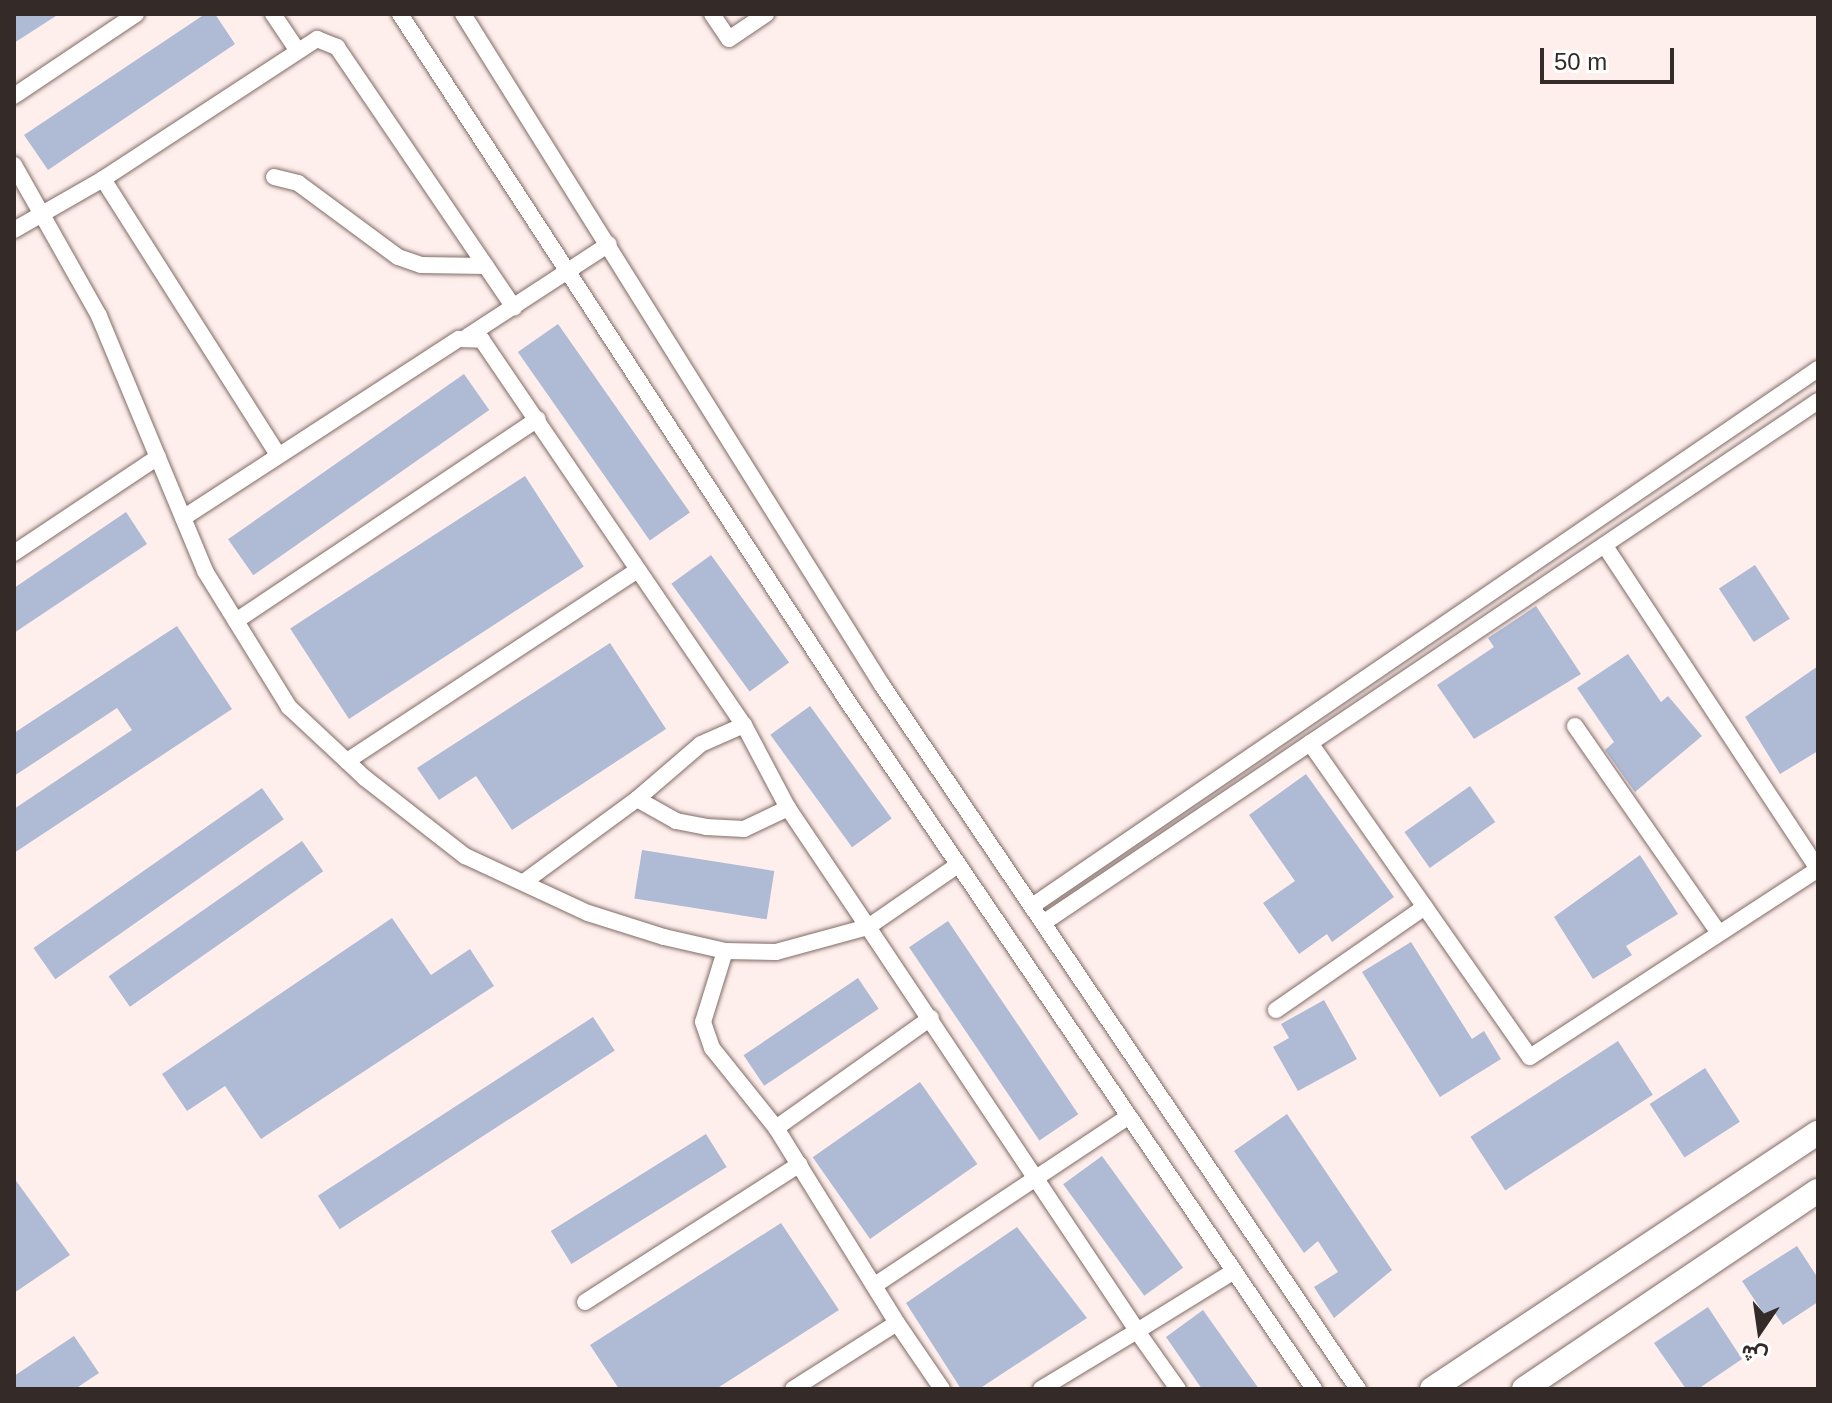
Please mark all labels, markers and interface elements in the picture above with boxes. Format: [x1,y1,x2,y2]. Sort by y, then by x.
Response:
scale bar [1544,32,1678,82]
text: 50 m [1554,48,1607,75]
north arrow [1720,1291,1800,1371]
text: ش [1739,1340,1770,1370]

